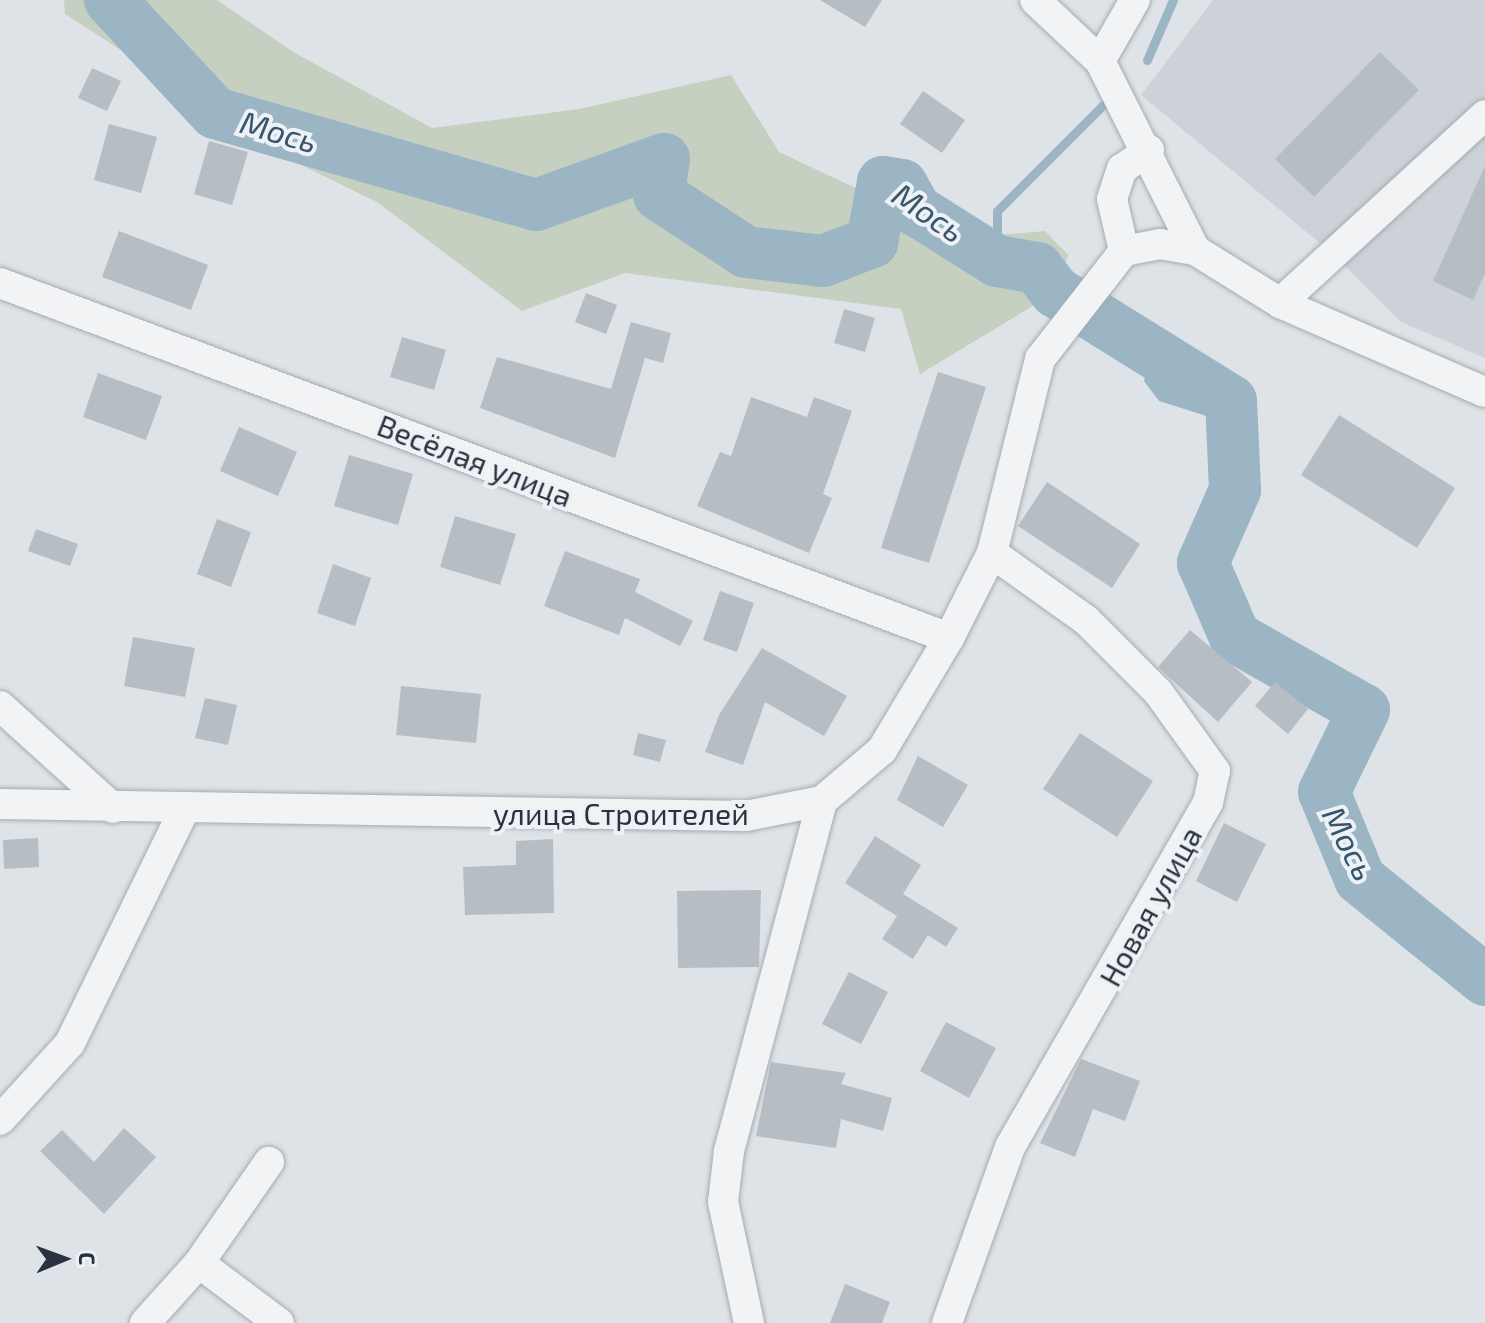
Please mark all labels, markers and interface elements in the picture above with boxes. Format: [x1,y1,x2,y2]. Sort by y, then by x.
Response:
water label: Мось [236,102,322,160]
water label: Мось [886,174,972,250]
street label: Весёлая улица [373,406,577,514]
street label: улица Строителей [493,795,749,831]
water label: Мось [1315,799,1385,887]
street label: Новая улица [1091,820,1209,992]
north arrow [24,1219,104,1299]
text: С [75,1252,101,1265]

